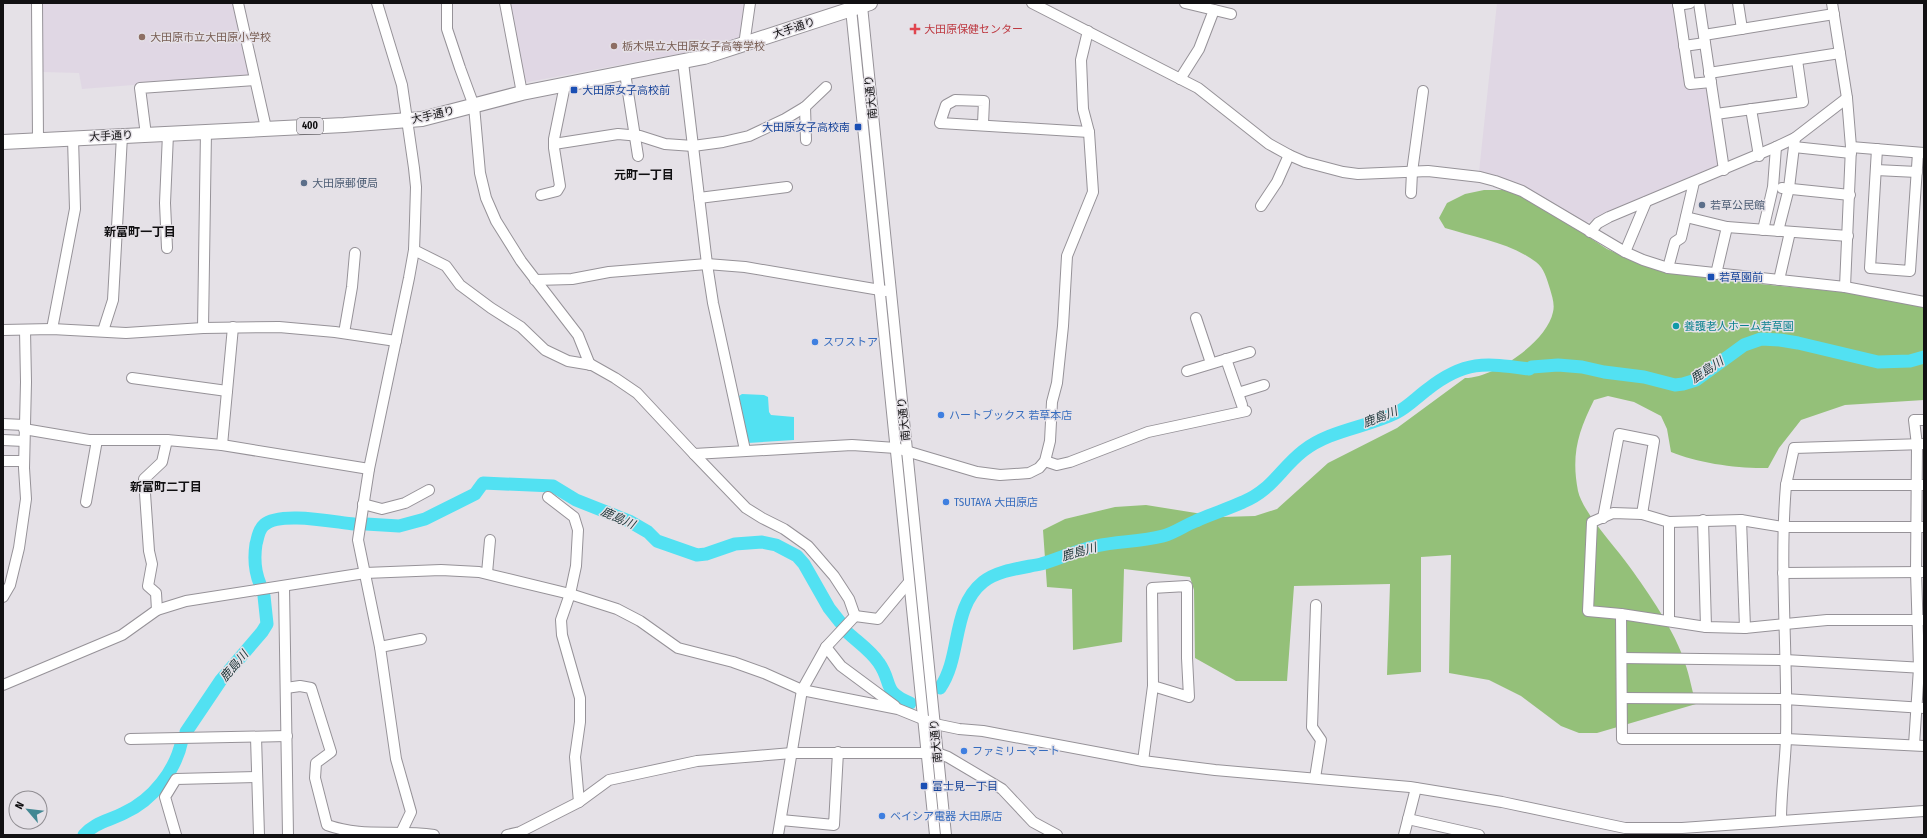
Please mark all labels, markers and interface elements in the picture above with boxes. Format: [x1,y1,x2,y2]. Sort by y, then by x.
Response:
street label: 大手通り [771,15,817,41]
marker: 大田原保健センター [909,23,921,35]
place label: 大田原保健センター [924,23,1023,36]
place label: 大田原市立大田原小学校 [150,31,271,44]
marker: 大田原市立大田原小学校 [137,32,147,42]
place label: 栃木県立大田原女子高等学校 [622,40,765,53]
marker: 栃木県立大田原女子高等学校 [609,41,619,51]
street label: 南大通り [862,74,880,120]
place label: 大田原女子高校前 [582,84,670,97]
marker: 大田原女子高校前 [569,85,579,95]
street label: 大手通り [410,104,456,126]
road number: 400 [297,118,323,134]
place label: 大田原女子高校南 [762,121,850,134]
marker: 大田原女子高校南 [853,122,863,132]
street label: 大手通り [89,128,133,144]
district label: 元町一丁目 [614,168,674,182]
place label: 大田原郵便局 [312,177,378,190]
marker: 大田原郵便局 [299,178,309,188]
place label: 若草公民館 [1710,199,1765,212]
marker: 若草公民館 [1697,200,1707,210]
district label: 新富町一丁目 [104,225,176,239]
place label: 若草園前 [1719,271,1763,284]
marker: 若草園前 [1706,272,1716,282]
place label: 養護老人ホーム若草園 [1684,320,1794,333]
marker: 養護老人ホーム若草園 [1671,321,1681,331]
place label: スワストア [823,336,878,349]
marker: スワストア [810,337,820,347]
water label: 鹿島川 [1688,353,1728,386]
street label: 南大通り [895,396,913,442]
water label: 鹿島川 [1361,403,1401,430]
place label: ハートブックス 若草本店 [949,409,1072,422]
marker: ハートブックス 若草本店 [936,410,946,420]
district label: 新富町二丁目 [130,480,202,494]
place label: TSUTAYA 大田原店 [954,496,1038,509]
marker: TSUTAYA 大田原店 [941,497,951,507]
water label: 鹿島川 [599,504,639,533]
water label: 鹿島川 [1060,540,1100,564]
water label: 鹿島川 [217,646,252,684]
street label: 南大通り [928,719,944,763]
place label: ファミリーマート [972,745,1060,758]
marker: ファミリーマート [959,746,969,756]
place label: 富士見一丁目 [932,780,998,793]
marker: 富士見一丁目 [919,781,929,791]
north arrow [8,790,48,830]
text: N [12,800,27,812]
place label: ベイシア電器 大田原店 [890,810,1003,823]
marker: ベイシア電器 大田原店 [877,811,887,821]

